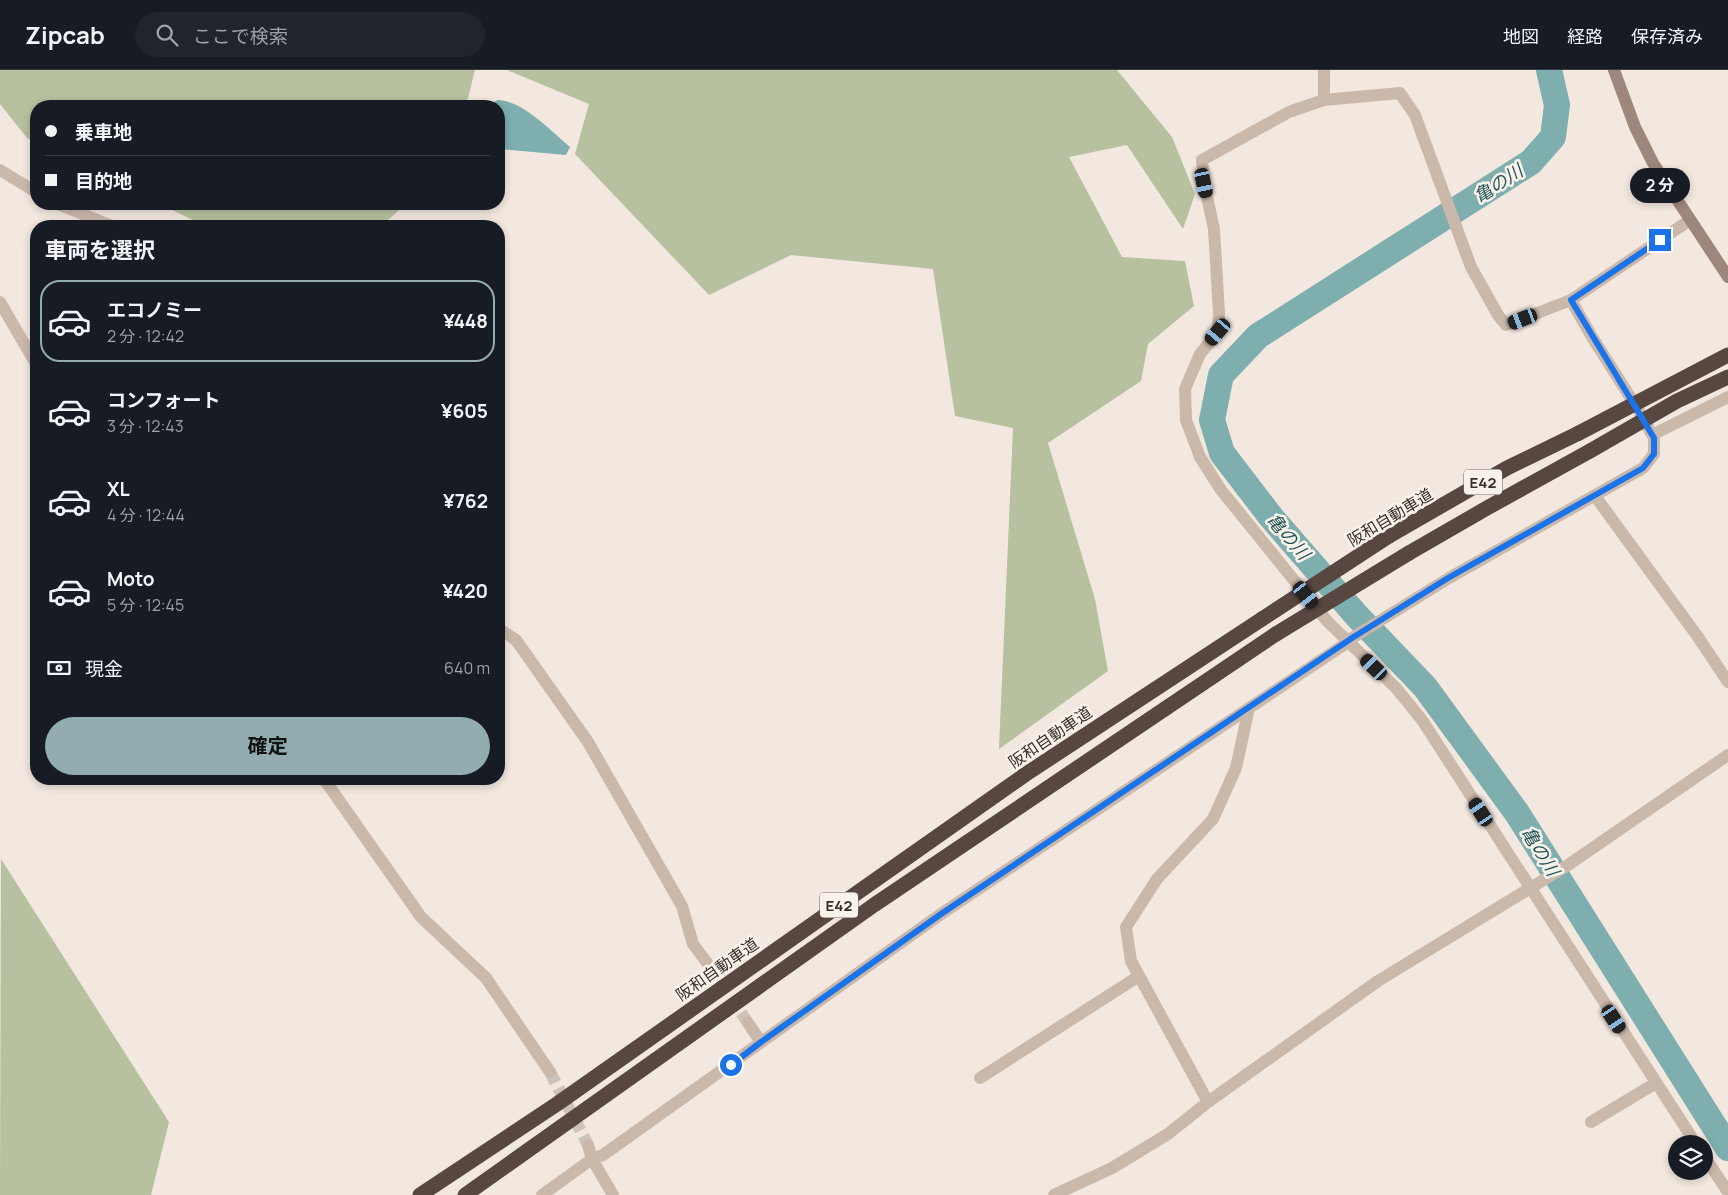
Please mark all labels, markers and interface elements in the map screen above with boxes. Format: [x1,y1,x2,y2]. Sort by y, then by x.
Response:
search box [135,12,485,57]
text: Zipcab [25,18,105,51]
icon: search [153,21,181,49]
text: ここで検索 [193,23,288,49]
text: 地図 [1503,24,1539,48]
text: 経路 [1567,24,1603,48]
text: 保存済み [1631,24,1703,48]
text: 乗車地 [75,119,132,145]
water label: 亀の川 [1469,157,1529,208]
car [1193,167,1214,199]
text: 目的地 [75,168,132,194]
callout: 2 分 [1630,168,1690,202]
text: 2 分 [1646,174,1674,196]
route end [1649,229,1671,251]
text: 車両を選択 [45,235,155,265]
text: エコノミー [107,297,202,323]
icon: car [47,299,92,344]
car [1506,307,1539,331]
text: ¥448 [443,308,488,334]
car [1202,316,1233,348]
text: 2 分 · 12:42 [107,325,184,347]
text: コンフォート [107,387,220,413]
icon: car [47,389,92,434]
text: ¥605 [441,398,488,424]
text: 3 分 · 12:43 [107,415,184,437]
road number: E42 [1464,470,1502,494]
text: XL [107,476,130,502]
icon: car [47,479,92,524]
street label: 阪和自動車道 [1343,483,1437,551]
text: ¥762 [443,488,488,514]
text: 4 分 · 12:44 [107,504,185,526]
water label: 亀の川 [1262,508,1317,566]
text: Moto [107,566,154,592]
icon: car [47,569,92,614]
text: ¥420 [442,578,488,604]
car [1290,579,1321,611]
text: 5 分 · 12:45 [107,594,184,616]
car [1358,651,1390,683]
icon: cash [45,654,73,682]
text: 現金 [85,656,123,682]
text: 640 m [444,657,490,679]
street label: 阪和自動車道 [1004,701,1096,773]
button: 確定 [45,717,490,775]
car [1466,795,1495,829]
water label: 亀の川 [1517,822,1567,882]
road number: E42 [820,892,858,918]
street label: 阪和自動車道 [671,932,763,1006]
car [1599,1002,1628,1036]
route start [720,1054,742,1076]
map controls [1668,1135,1713,1180]
button: layers [1668,1135,1713,1180]

